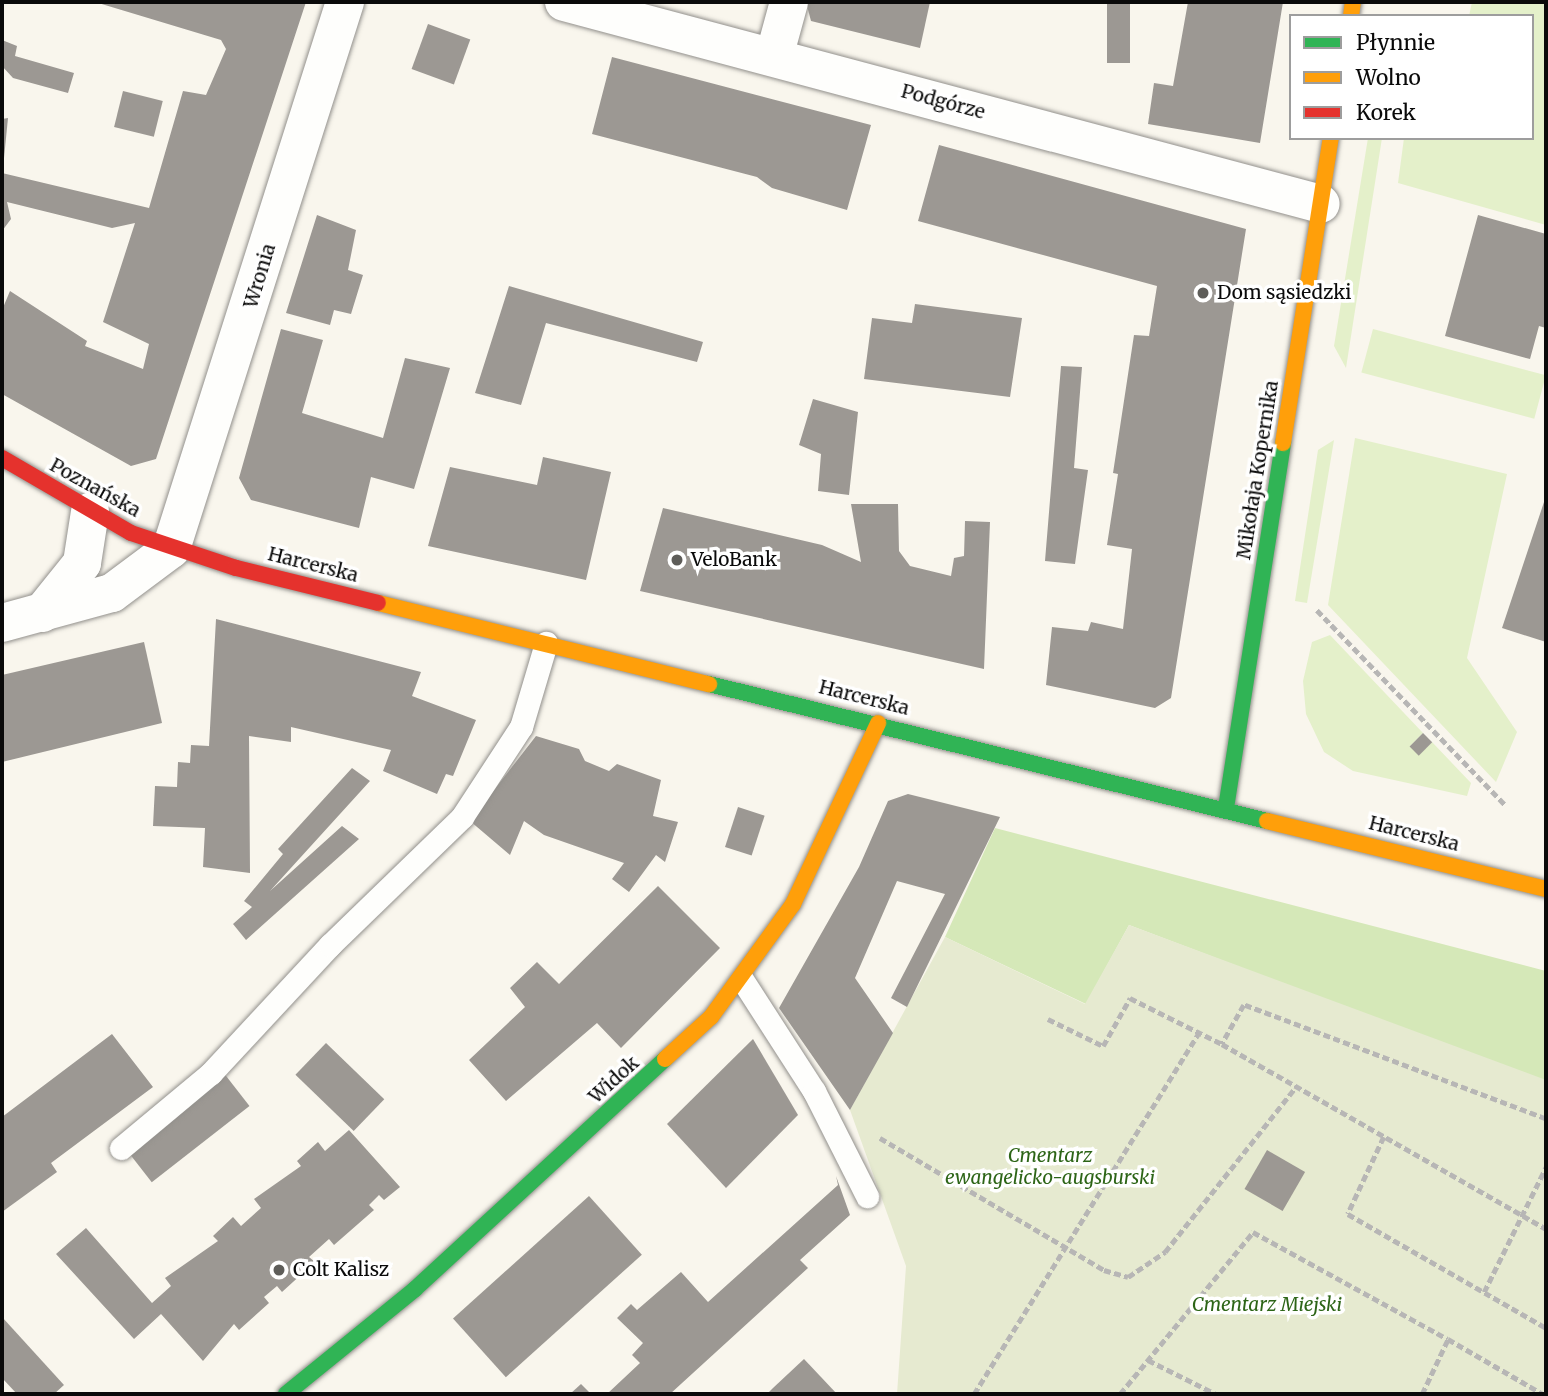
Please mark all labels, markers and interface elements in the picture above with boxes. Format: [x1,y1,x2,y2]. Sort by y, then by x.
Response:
legend [1289,14,1534,140]
text: Płynnie [1356,29,1435,56]
text: Wolno [1356,64,1421,91]
street label: Podgórze [899,80,987,124]
text: Korek [1356,99,1416,126]
street label: Wronia [239,241,281,311]
place label: Dom sąsiedzki [1217,282,1351,304]
marker: Dom sąsiedzki [1195,285,1211,301]
street label: Mikołaja Kopernika [1233,379,1283,561]
street label: Poznańska [46,454,144,522]
street label: Harcerska [265,543,361,587]
place label: VeloBank [691,549,777,571]
marker: VeloBank [669,552,685,568]
street label: Harcerska [816,676,912,720]
street label: Harcerska [1366,812,1462,856]
street label: Widok [584,1052,644,1108]
park label: Cmentarz ewangelicko-augsburski [945,1145,1155,1189]
place label: Colt Kalisz [293,1259,389,1281]
marker: Colt Kalisz [271,1262,287,1278]
park label: Cmentarz Miejski [1192,1294,1342,1316]

